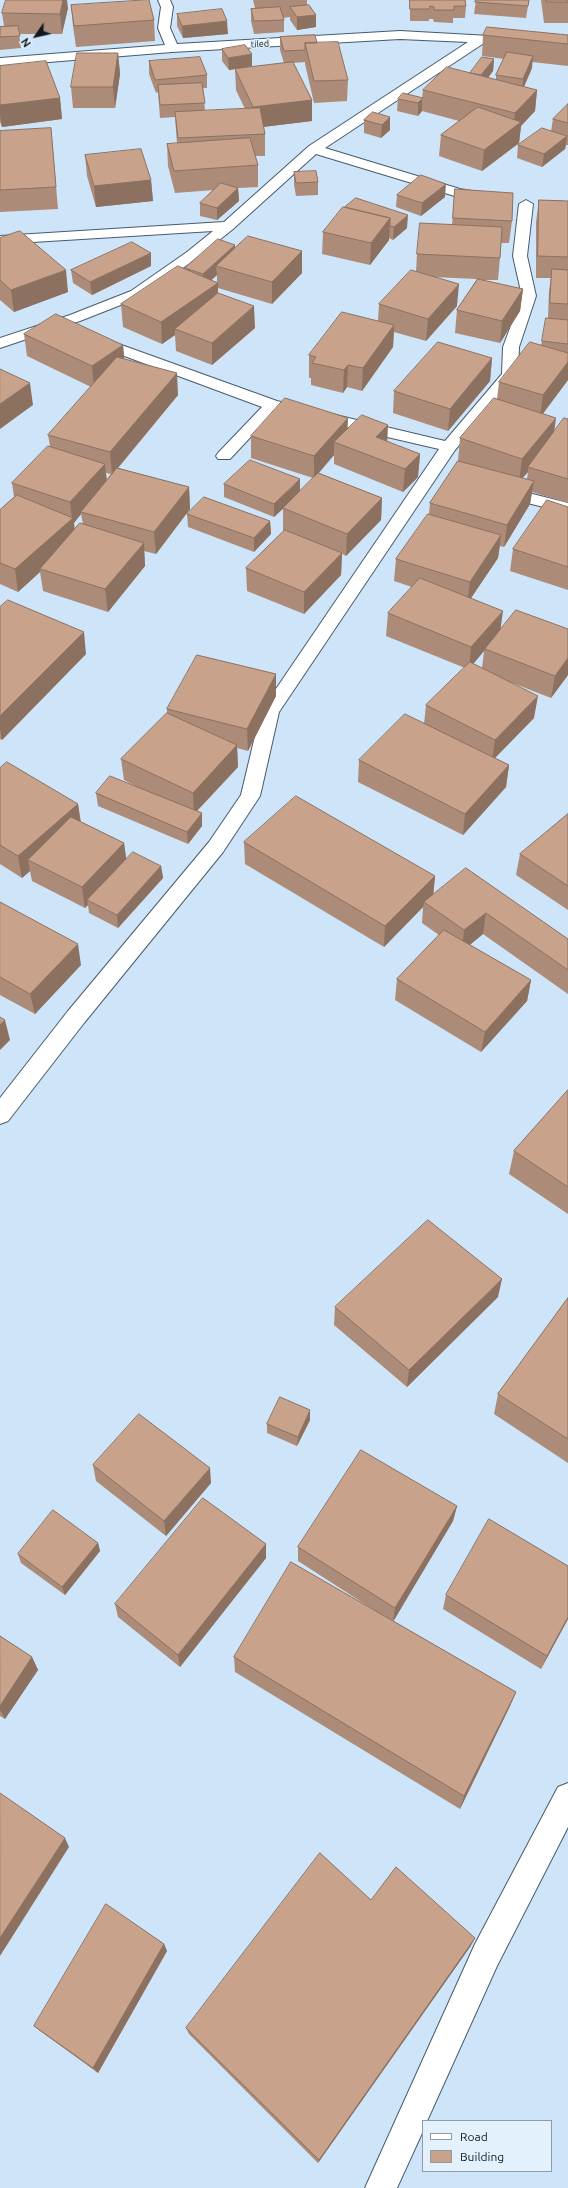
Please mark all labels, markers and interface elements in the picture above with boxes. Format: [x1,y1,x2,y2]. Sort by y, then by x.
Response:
north arrow [16,16,56,56]
text: N [19,36,33,49]
street label: tiled [251,38,269,50]
legend [422,2120,552,2172]
text: Road [460,2130,488,2143]
text: Building [460,2150,504,2163]

